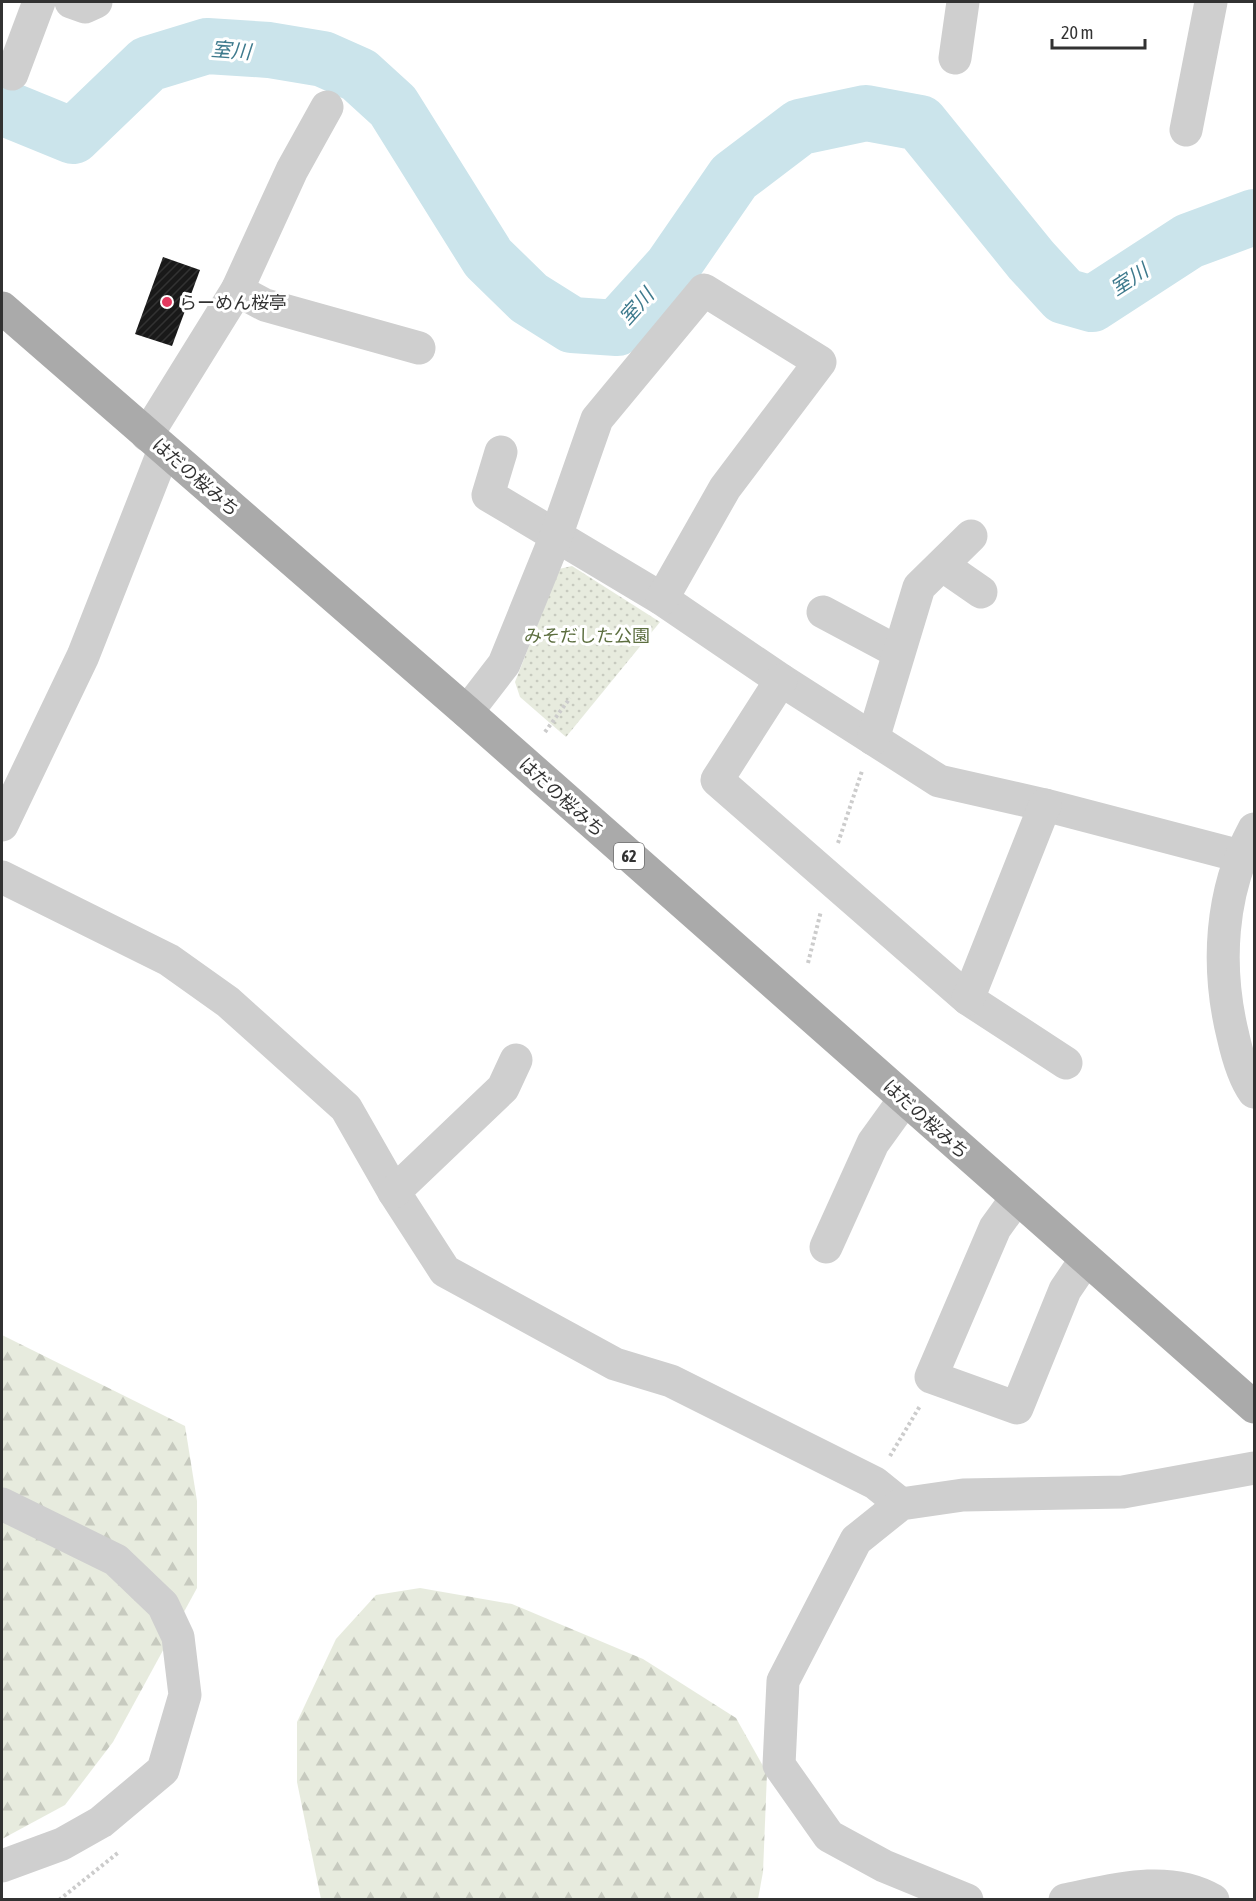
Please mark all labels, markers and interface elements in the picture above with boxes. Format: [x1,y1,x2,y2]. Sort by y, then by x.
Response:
scale bar [1052,12,1145,50]
text: 20 m [1061,22,1093,43]
water label: 室川 [210,37,254,63]
water label: 室川 [1106,257,1154,300]
water label: 室川 [614,282,659,329]
place label: らーめん桜亭 [179,292,287,313]
marker: らーめん桜亭 [160,295,174,309]
street label: はだの桜みち [148,434,244,520]
park label: みそだした公園 [524,625,650,646]
street label: はだの桜みち [515,753,609,841]
road number: 62 [614,843,644,869]
street label: はだの桜みち [879,1075,973,1163]

